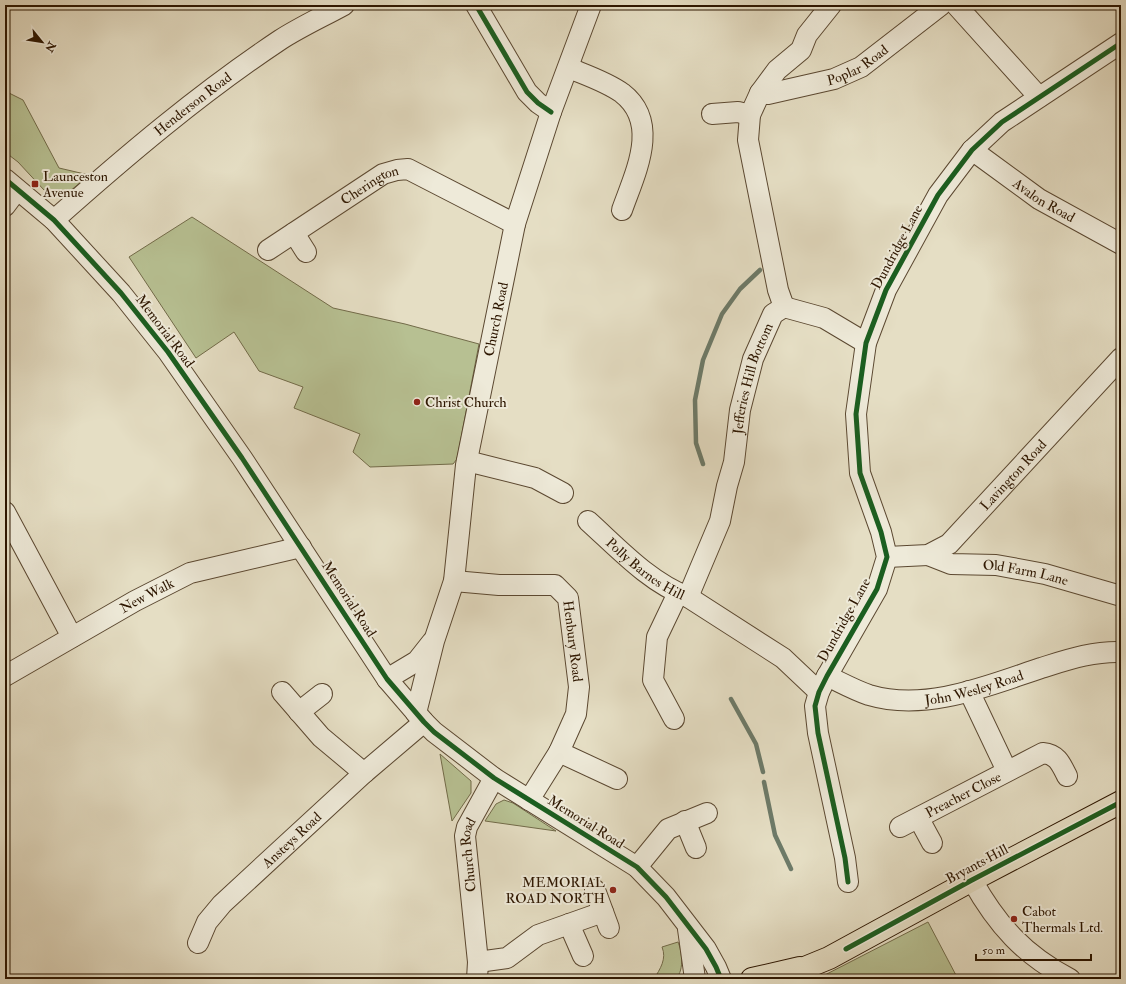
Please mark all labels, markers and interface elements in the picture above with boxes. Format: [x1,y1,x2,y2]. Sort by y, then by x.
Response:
north arrow [22,22,62,62]
text: N [42,38,59,55]
street label: Poplar Road [825,41,891,89]
street label: Henderson Road [151,68,235,139]
street label: Cherington [337,162,400,208]
place label: Launceston Avenue [42,168,108,201]
street label: Avalon Road [1009,174,1078,226]
marker: Launceston Avenue [30,179,40,189]
street label: Dundridge Lane [868,202,926,292]
street label: Church Road [480,280,512,358]
street label: Memorial Road [132,291,198,371]
street label: Jefferies Hill Bottom [729,320,777,436]
place label: Christ Church [425,394,507,411]
marker: Christ Church [412,397,422,407]
street label: Lavington Road [976,436,1050,514]
street label: Polly Barnes Hill [603,534,688,603]
street label: Old Farm Lane [983,556,1070,589]
street label: Memorial Road [318,558,380,640]
street label: New Walk [116,574,177,617]
street label: Dundridge Lane [814,575,874,665]
street label: Henbury Road [560,599,587,683]
street label: John Wesley Road [923,666,1025,708]
street label: Preacher Close [922,768,1004,821]
street label: Memorial Road [545,792,628,852]
street label: Ansteys Road [258,808,325,872]
street label: Church Road [456,814,479,893]
street label: Bryants Hill [943,840,1012,888]
place label: MEMORIAL ROAD NORTH [506,874,605,907]
marker: MEMORIAL ROAD NORTH [608,885,618,895]
place label: Cabot Thermals Ltd. [1022,903,1103,936]
marker: Cabot Thermals Ltd. [1009,914,1019,924]
scale bar [976,936,1091,962]
text: 50 m [982,943,1006,958]

